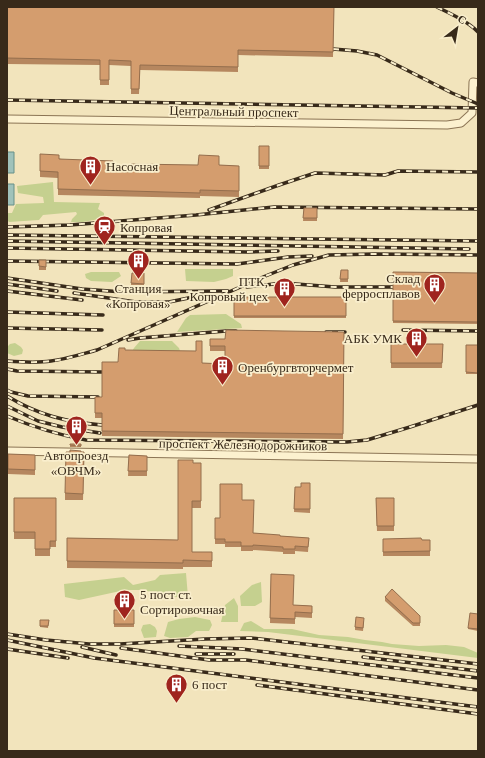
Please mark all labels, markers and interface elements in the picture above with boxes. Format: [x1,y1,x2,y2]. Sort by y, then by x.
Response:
north arrow [437,8,477,48]
text: С [456,12,469,27]
street label: Центральный проспект [169,103,299,120]
building icon: Насосная [78,153,104,186]
place label: Насосная [106,159,158,174]
station icon: Копровая [92,214,118,247]
place label: Копровая [120,220,172,235]
building icon: Станция «Копровая» [125,247,151,280]
place label: Склад ферросплавов [342,271,420,301]
building icon: Склад ферросплавов [422,272,448,305]
place label: ПТК, Копровый цех [189,274,268,304]
building icon: ПТК, Копровый цех [271,275,297,308]
place label: Станция «Копровая» [105,281,171,311]
building icon: АБК УМК [404,325,430,358]
place label: АБК УМК [344,331,402,346]
building icon: Оренбургвторчермет [210,354,236,387]
place label: Оренбургвторчермет [238,360,354,375]
building icon: Автопроезд «ОВЧМ» [63,414,89,447]
street label: проспект Железнодорожников [159,436,327,453]
place label: Автопроезд «ОВЧМ» [44,448,109,478]
place label: 5 пост ст. Сортировочная [140,587,225,617]
building icon: 5 пост ст. Сортировочная [111,588,137,621]
building icon: 6 пост [164,671,190,704]
place label: 6 пост [192,677,227,692]

